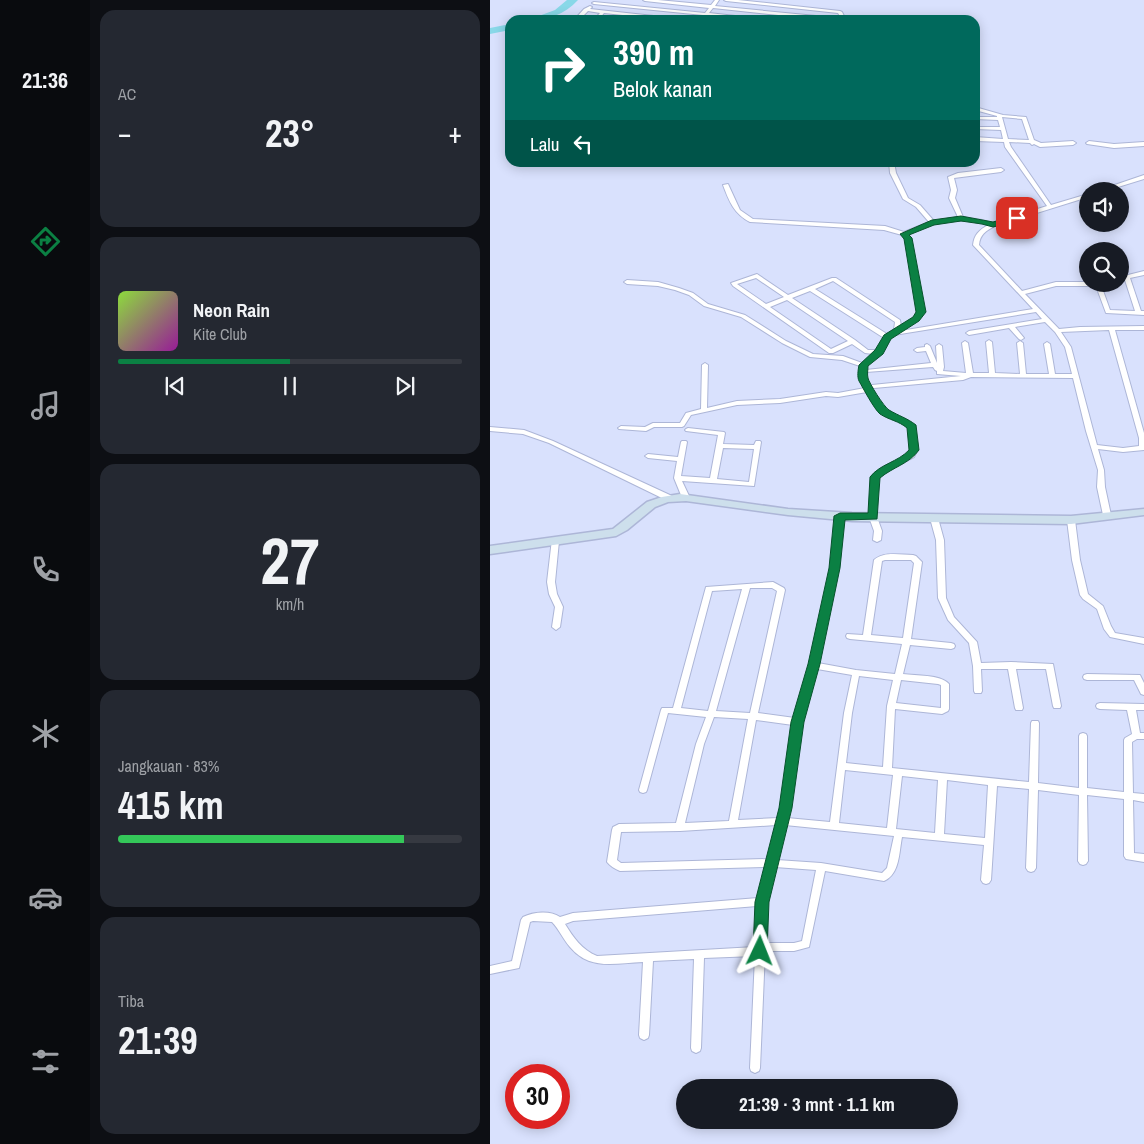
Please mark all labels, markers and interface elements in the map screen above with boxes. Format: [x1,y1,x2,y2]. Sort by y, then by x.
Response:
text: 390 m [613,29,694,76]
icon: right [530,35,595,100]
text: 21:36 [22,65,68,95]
text: Belok kanan [613,74,712,104]
text: AC [118,83,136,105]
text: 23° [265,108,315,159]
text: − [118,114,131,152]
text: + [449,114,462,152]
icon: left [569,130,597,158]
text: Lalu [530,131,559,157]
map controls [1079,182,1129,292]
button: sound [1079,182,1129,232]
pin [996,197,1038,239]
icon: arrive [1003,204,1031,232]
icon: directions [28,224,63,259]
button: search [1079,242,1129,292]
text: Neon Rain [193,297,270,323]
text: Kite Club [193,323,247,345]
icon: previous [161,372,189,400]
icon: pause [276,372,304,400]
icon: next [391,372,419,400]
icon: music [28,388,63,423]
text: 27 [260,517,320,604]
icon: phone [28,552,63,587]
text: km/h [276,593,304,615]
icon: climate [28,716,63,751]
text: Jangkauan · 83% [118,755,219,777]
text: 415 km [118,780,224,831]
icon: car [28,880,63,915]
position arrow [733,924,785,976]
text: Tiba [118,990,144,1012]
text: 21:39 [118,1015,198,1066]
icon: filters [28,1044,63,1079]
speed limit sign: 30 [505,1064,570,1129]
text: 21:39 · 3 mnt · 1.1 km [739,1091,895,1117]

